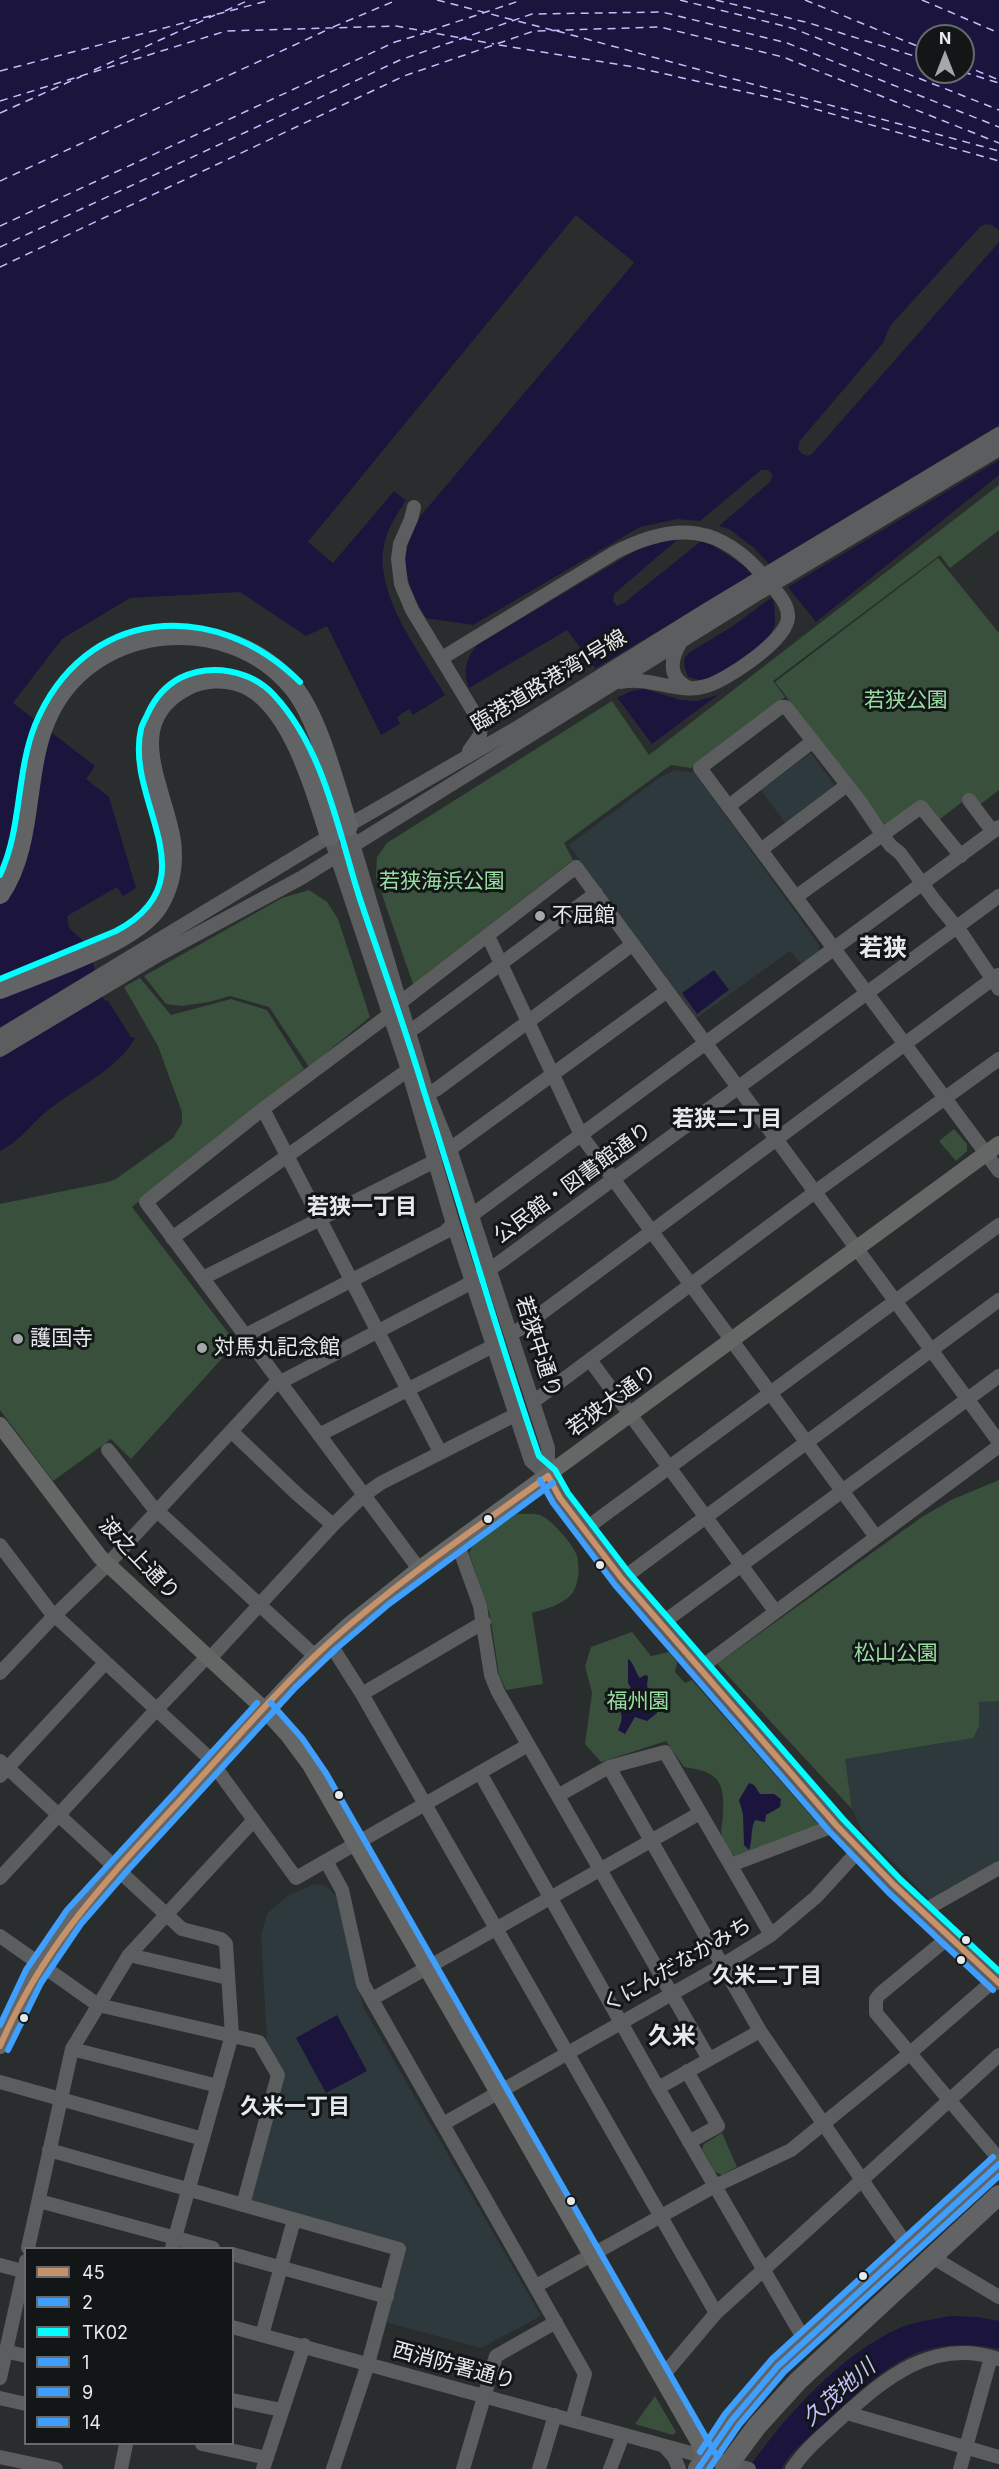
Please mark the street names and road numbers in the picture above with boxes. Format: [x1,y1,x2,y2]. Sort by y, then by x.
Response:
street label: 臨港道路港湾1号線 [467,625,631,737]
street label: 公民館・図書館通り [489,1117,657,1249]
street label: 若狭中通り [510,1293,566,1401]
street label: 若狭大通り [562,1360,662,1442]
street label: 波之上通り [93,1512,185,1606]
street label: くにんだなかみち [598,1912,756,2018]
street label: 西消防署通り [390,2338,518,2394]

